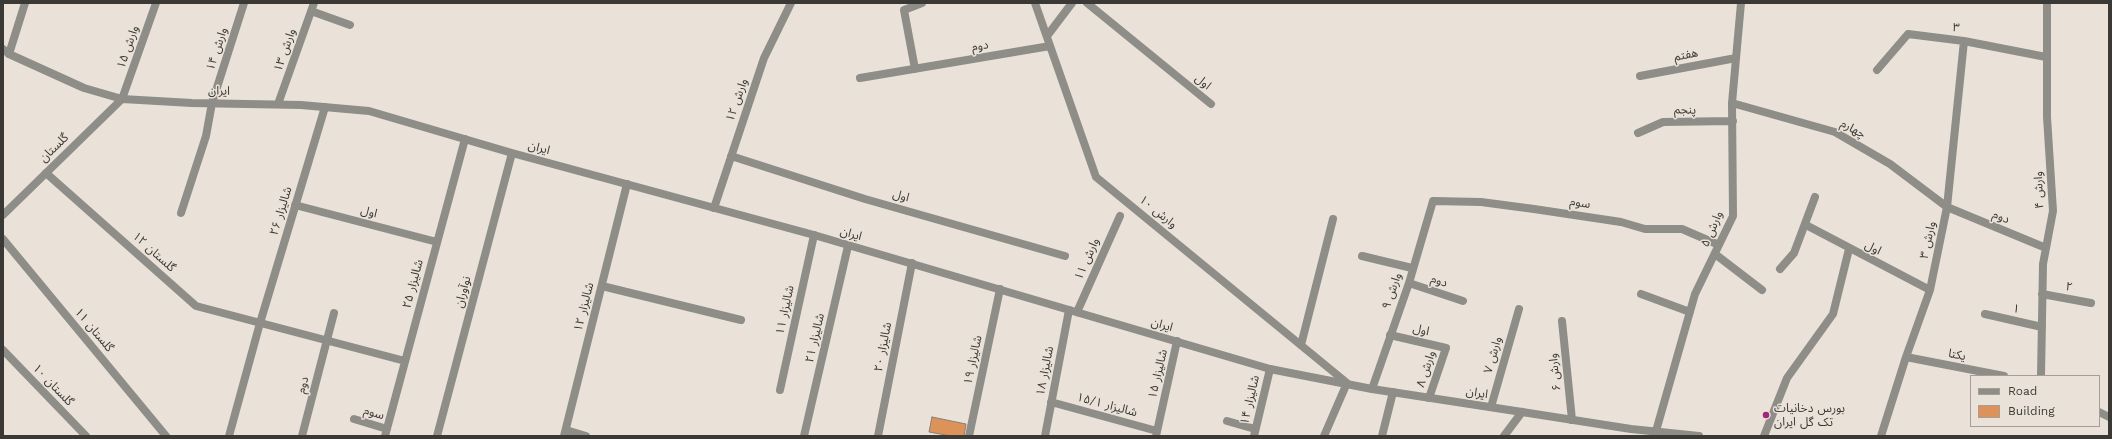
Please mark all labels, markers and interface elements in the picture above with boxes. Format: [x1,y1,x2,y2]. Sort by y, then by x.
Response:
street label: ۳ [1952,20,1960,36]
street label: وارش ۱۵ [114,24,142,70]
street label: وارش ۱۴ [203,26,231,72]
street label: وارش ۱۳ [271,27,299,73]
street label: دوم [971,38,989,54]
street label: هفتم [1673,46,1699,64]
street label: اول [1192,71,1214,93]
street label: وارش ۱۲ [723,77,751,123]
street label: ایران [208,84,230,98]
street label: پنجم [1674,103,1696,117]
street label: چهارم [1838,116,1868,142]
street label: گلستان [36,131,72,165]
street label: ایران [527,138,551,158]
street label: وارش ۴ [2031,171,2047,209]
street label: شالیزار ۲۶ [267,185,295,237]
street label: اول [891,187,911,205]
street label: وارش ۱۰ [1136,192,1180,232]
street label: سوم [1569,194,1591,212]
street label: اول [359,203,379,221]
street label: دوم [1990,207,2012,227]
street label: وارش ۵ [1698,209,1726,249]
street label: وارش ۳ [1917,220,1939,260]
street label: ایران [838,224,864,244]
street label: گلستان ۱۲ [130,229,178,275]
street label: وارش ۱۱ [1071,236,1103,282]
street label: اول [1862,238,1884,258]
street label: شالیزار ۲۵ [400,258,426,310]
street label: وارش ۹ [1379,271,1405,311]
street label: دوم [1429,272,1449,290]
street label: نوآوران [452,275,474,309]
street label: ۲ [2064,279,2074,295]
street label: شالیزار ۱۲ [571,281,597,333]
street label: شالیزار ۱۱ [773,284,797,336]
street label: ۱ [2011,301,2021,317]
street label: گلستان ۱۱ [72,305,116,355]
street label: شالیزار ۲۱ [802,312,828,364]
street label: ایران [1149,315,1175,335]
street label: شالیزار ۲۰ [871,321,895,373]
street label: اول [1411,321,1431,339]
street label: شالیزار ۱۹ [961,334,985,386]
street label: وارش ۷ [1481,335,1505,375]
street label: شالیزار ۱۸ [1033,345,1057,397]
street label: يکتا [1947,346,1967,364]
street label: شالیزار ۱۵ [1145,348,1171,400]
street label: وارش ۸ [1413,349,1439,389]
street label: وارش ۶ [1546,352,1564,392]
street label: گلستان ۱۰ [29,361,77,409]
street label: شالیزار ۱۴ [1237,374,1263,426]
street label: دوم [294,375,312,395]
legend [1970,375,2100,427]
street label: ایران [1465,384,1489,402]
text: Road [2008,384,2037,398]
street label: شالیزار ۱۵/۱ [1075,390,1139,420]
place label: بورس دخانیات تک گل ایران [1774,401,1845,429]
street label: سوم [362,403,386,423]
text: Building [2008,404,2055,418]
marker: بورس دخانیات تک گل ایران [1761,410,1771,420]

